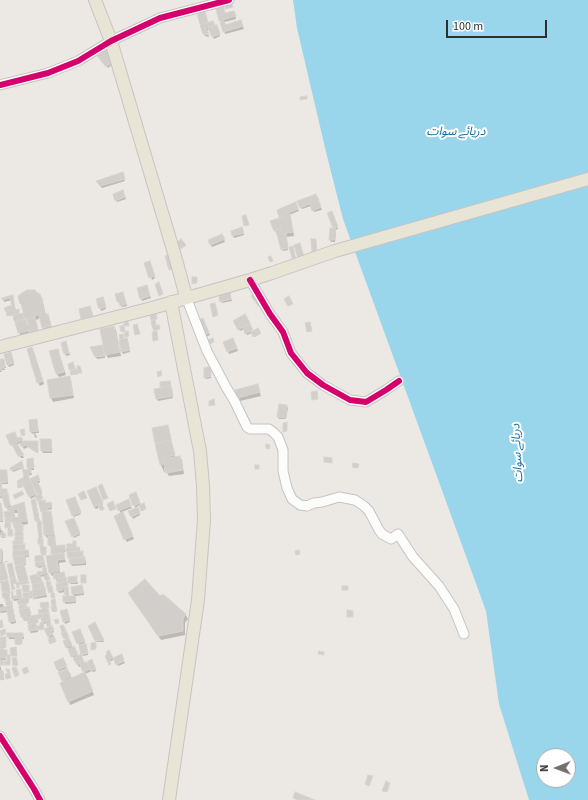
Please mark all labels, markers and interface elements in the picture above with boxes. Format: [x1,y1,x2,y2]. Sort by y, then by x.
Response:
scale bar [448,12,549,38]
text: 100 m [453,18,483,35]
water label: دریائے سوات [427,125,485,139]
water label: دریائے سوات [509,423,527,483]
north arrow [536,748,576,788]
text: N [537,764,552,772]

